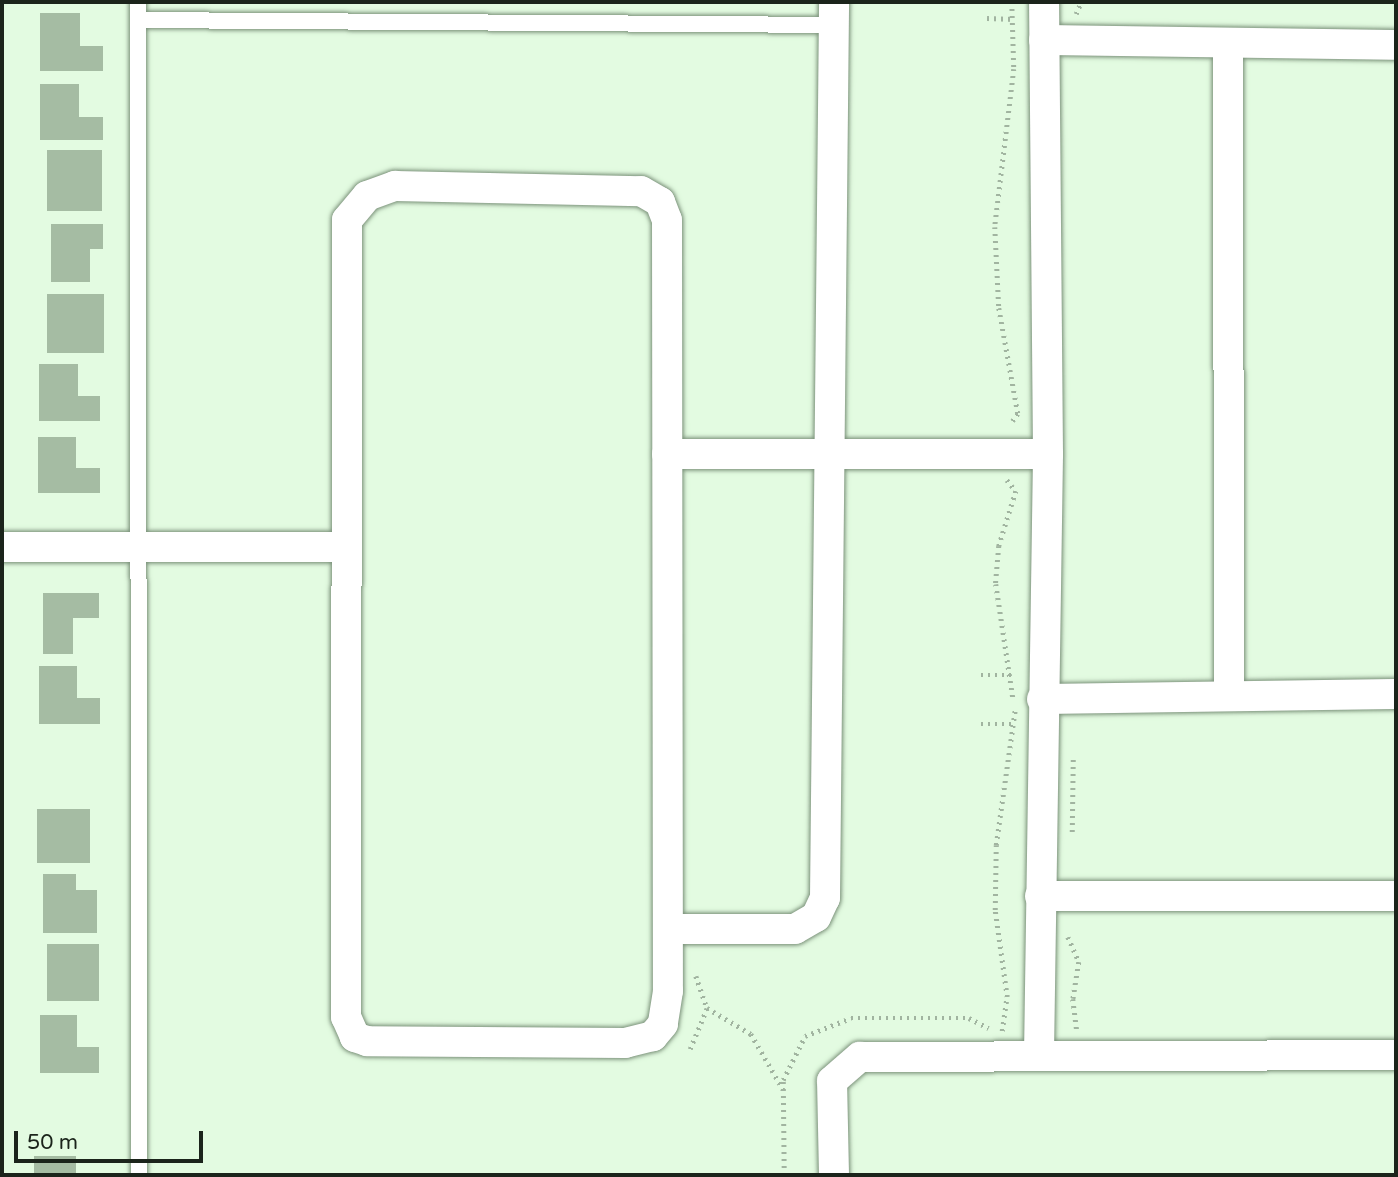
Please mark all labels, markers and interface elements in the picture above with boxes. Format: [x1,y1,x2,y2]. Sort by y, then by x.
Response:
scale bar [18,1118,206,1162]
text: 50 m [27,1130,78,1155]

